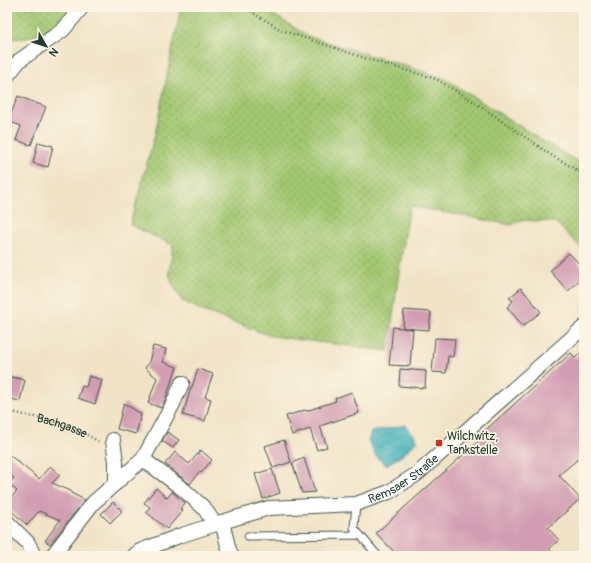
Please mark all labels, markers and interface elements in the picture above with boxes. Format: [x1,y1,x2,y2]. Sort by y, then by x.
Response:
north arrow [26,26,66,66]
text: N [46,45,61,59]
street label: Bachgasse [35,410,90,441]
place label: Wilchwitz, Tankstelle [447,429,498,458]
marker: Wilchwitz, Tankstelle [434,438,444,448]
street label: Remsaer Straße [366,451,442,506]

